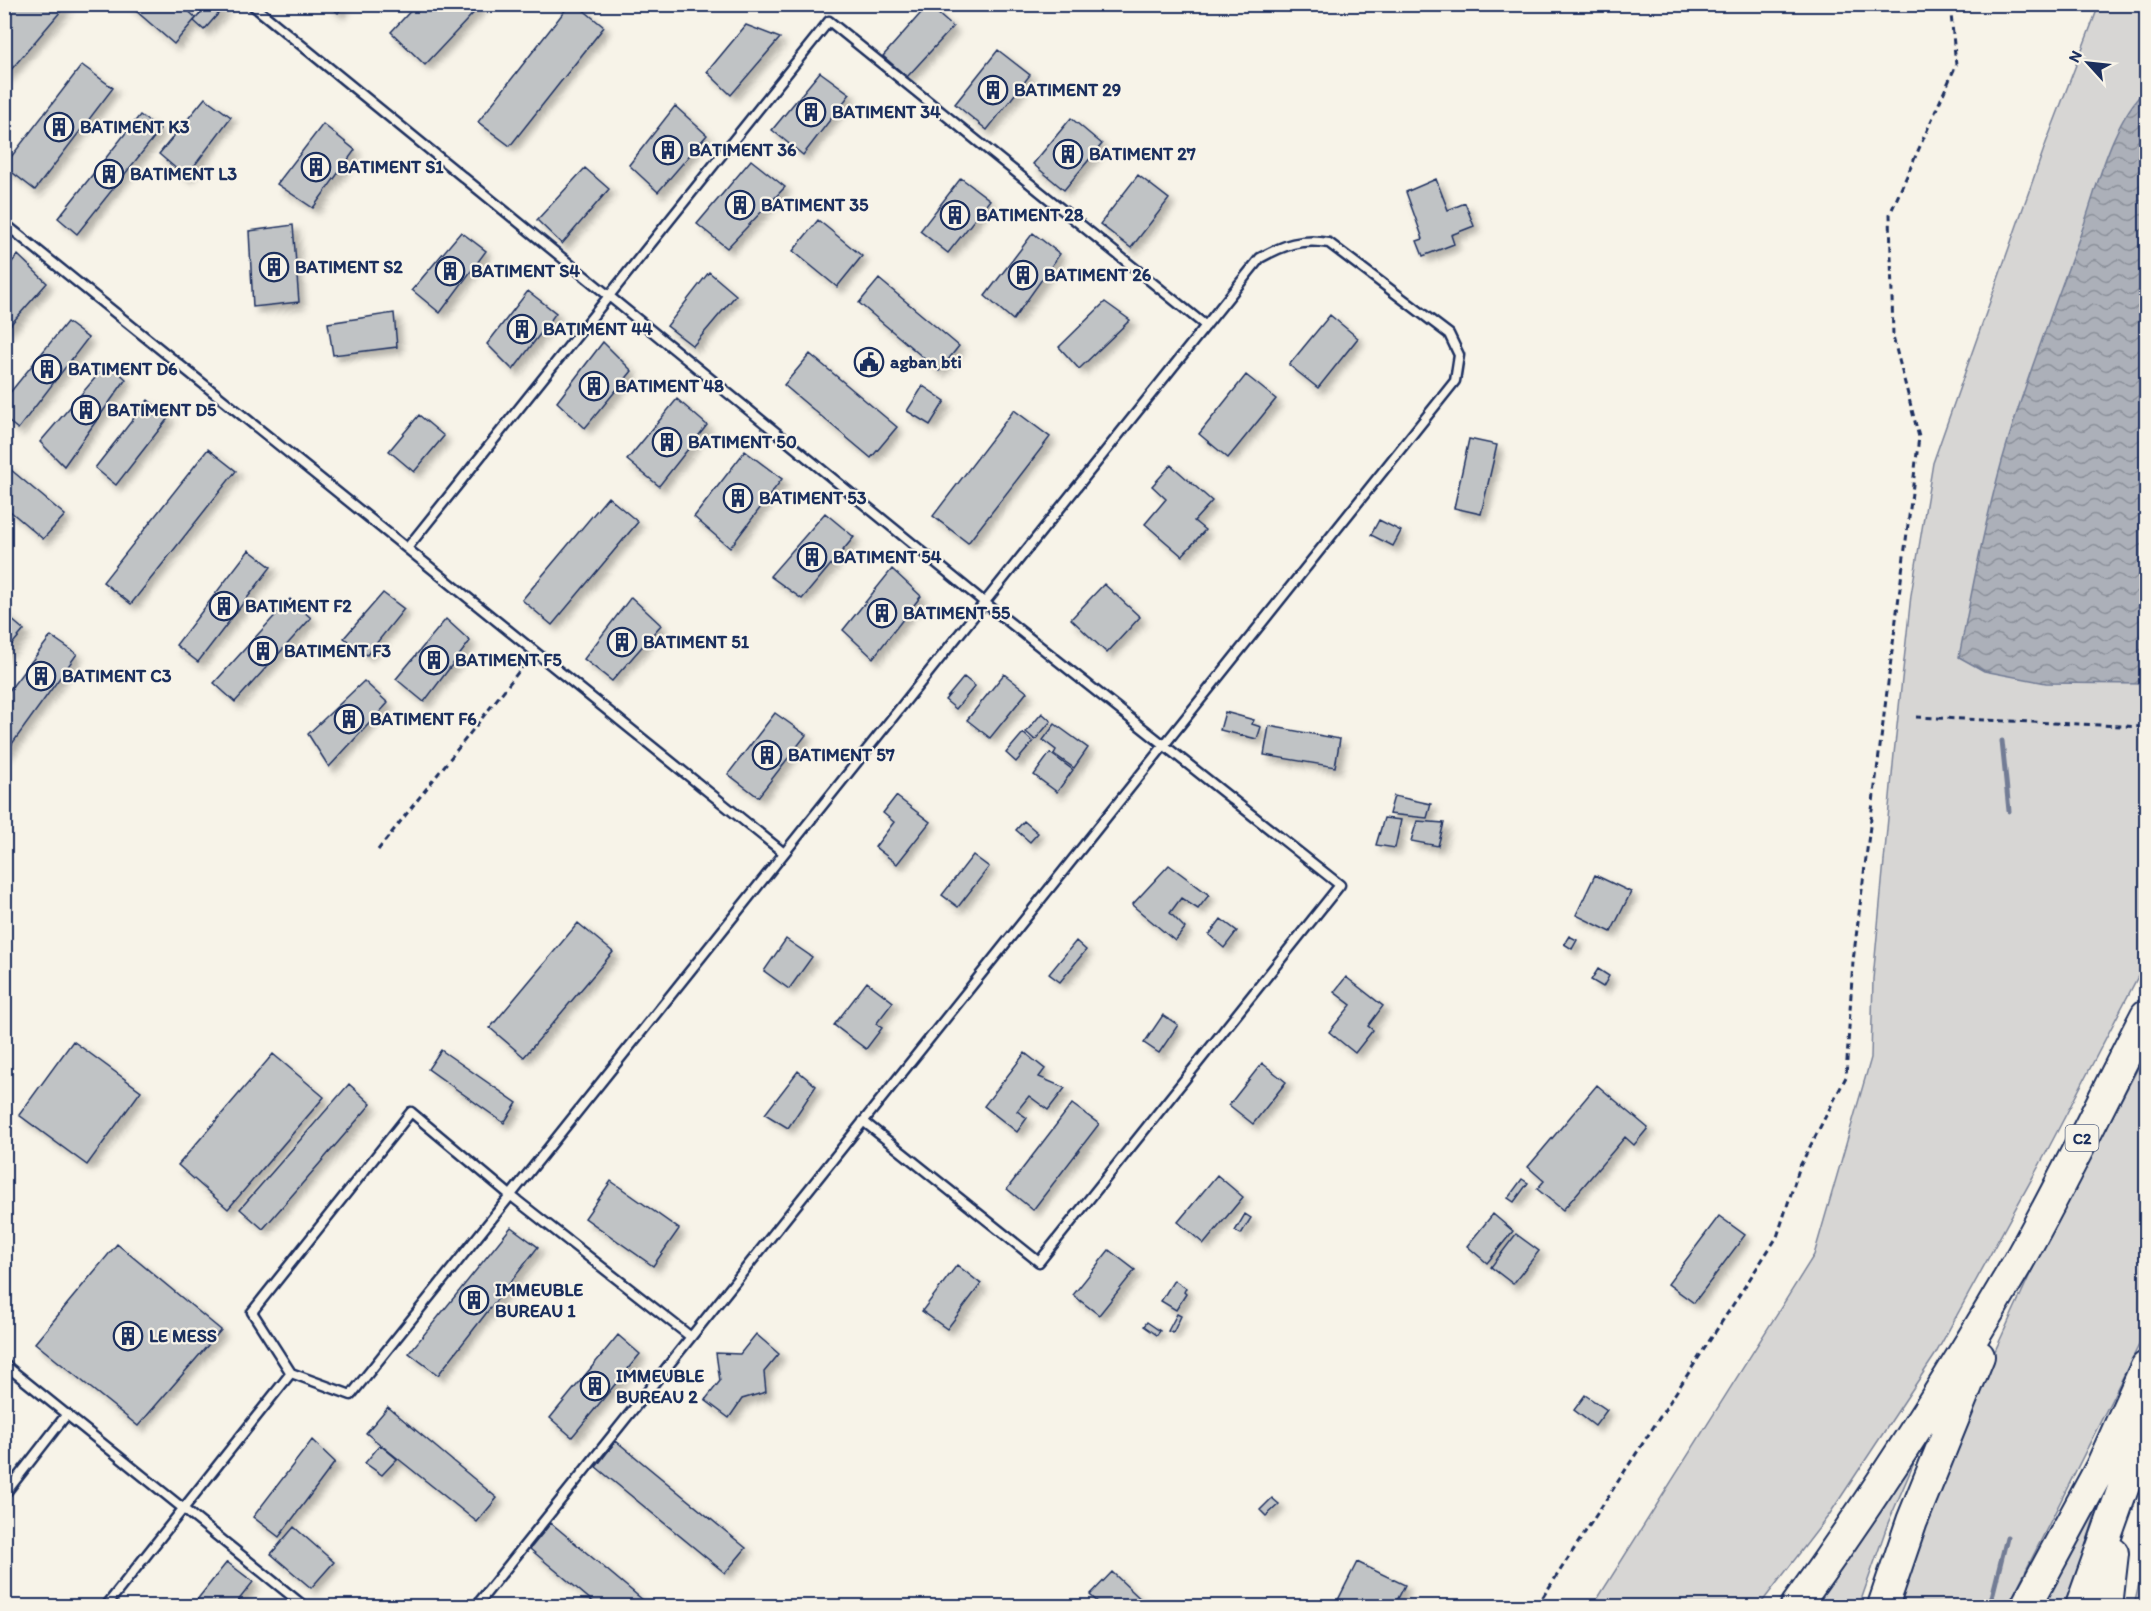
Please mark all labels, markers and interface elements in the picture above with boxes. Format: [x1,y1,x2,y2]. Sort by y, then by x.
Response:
north arrow [2058,33,2118,93]
text: N [2064,47,2086,66]
building icon: BATIMENT 29 [977,74,1009,106]
place label: BATIMENT 29 [1014,79,1121,101]
building icon: BATIMENT 34 [795,96,827,128]
place label: BATIMENT 34 [832,101,941,123]
building icon: BATIMENT K3 [43,111,75,143]
place label: BATIMENT K3 [80,116,190,138]
building icon: BATIMENT 36 [652,134,684,166]
building icon: BATIMENT 27 [1052,138,1084,170]
place label: BATIMENT 36 [689,139,797,161]
place label: BATIMENT 27 [1089,143,1196,165]
building icon: BATIMENT S1 [300,151,332,183]
place label: BATIMENT S1 [337,156,444,178]
building icon: BATIMENT L3 [93,158,125,190]
place label: BATIMENT L3 [130,163,237,185]
building icon: BATIMENT 35 [724,189,756,221]
place label: BATIMENT 35 [761,194,869,216]
building icon: BATIMENT 28 [939,199,971,231]
place label: BATIMENT 28 [976,204,1084,226]
building icon: BATIMENT S2 [258,251,290,283]
building icon: BATIMENT S4 [434,255,466,287]
place label: BATIMENT S2 [295,256,403,278]
building icon: BATIMENT 26 [1007,259,1039,291]
place label: BATIMENT S4 [471,260,580,282]
place label: BATIMENT 26 [1044,264,1152,286]
building icon: BATIMENT 44 [506,313,538,345]
place label: BATIMENT 44 [543,318,653,340]
public building icon: agban bti [853,346,885,378]
place label: agban bti [890,351,962,373]
building icon: BATIMENT D6 [31,353,63,385]
place label: BATIMENT D6 [68,358,178,380]
building icon: BATIMENT 48 [578,370,610,402]
place label: BATIMENT 48 [615,375,724,397]
building icon: BATIMENT D5 [70,394,102,426]
place label: BATIMENT D5 [107,399,217,421]
building icon: BATIMENT 50 [651,426,683,458]
place label: BATIMENT 50 [688,431,797,453]
building icon: BATIMENT 53 [722,482,754,514]
place label: BATIMENT 53 [759,487,867,509]
building icon: BATIMENT 54 [796,541,828,573]
place label: BATIMENT 54 [833,546,942,568]
building icon: BATIMENT F2 [208,590,240,622]
place label: BATIMENT F2 [245,595,352,617]
building icon: BATIMENT 55 [866,597,898,629]
place label: BATIMENT 55 [903,602,1011,624]
building icon: BATIMENT 51 [606,626,638,658]
place label: BATIMENT 51 [643,631,750,653]
building icon: BATIMENT F3 [247,635,279,667]
place label: BATIMENT F3 [284,640,391,662]
building icon: BATIMENT F5 [418,644,450,676]
place label: BATIMENT F5 [455,649,562,671]
building icon: BATIMENT C3 [25,660,57,692]
place label: BATIMENT C3 [62,665,172,687]
building icon: BATIMENT F6 [333,703,365,735]
place label: BATIMENT F6 [370,708,477,730]
building icon: BATIMENT 57 [751,739,783,771]
place label: BATIMENT 57 [788,744,895,766]
road number: C2 [2066,1125,2098,1151]
place label: IMMEUBLE BUREAU 1 [495,1279,583,1322]
building icon: IMMEUBLE BUREAU 1 [458,1284,490,1316]
building icon: LE MESS [112,1320,144,1352]
place label: LE MESS [149,1325,217,1347]
place label: IMMEUBLE BUREAU 2 [616,1365,704,1408]
building icon: IMMEUBLE BUREAU 2 [579,1370,611,1402]

